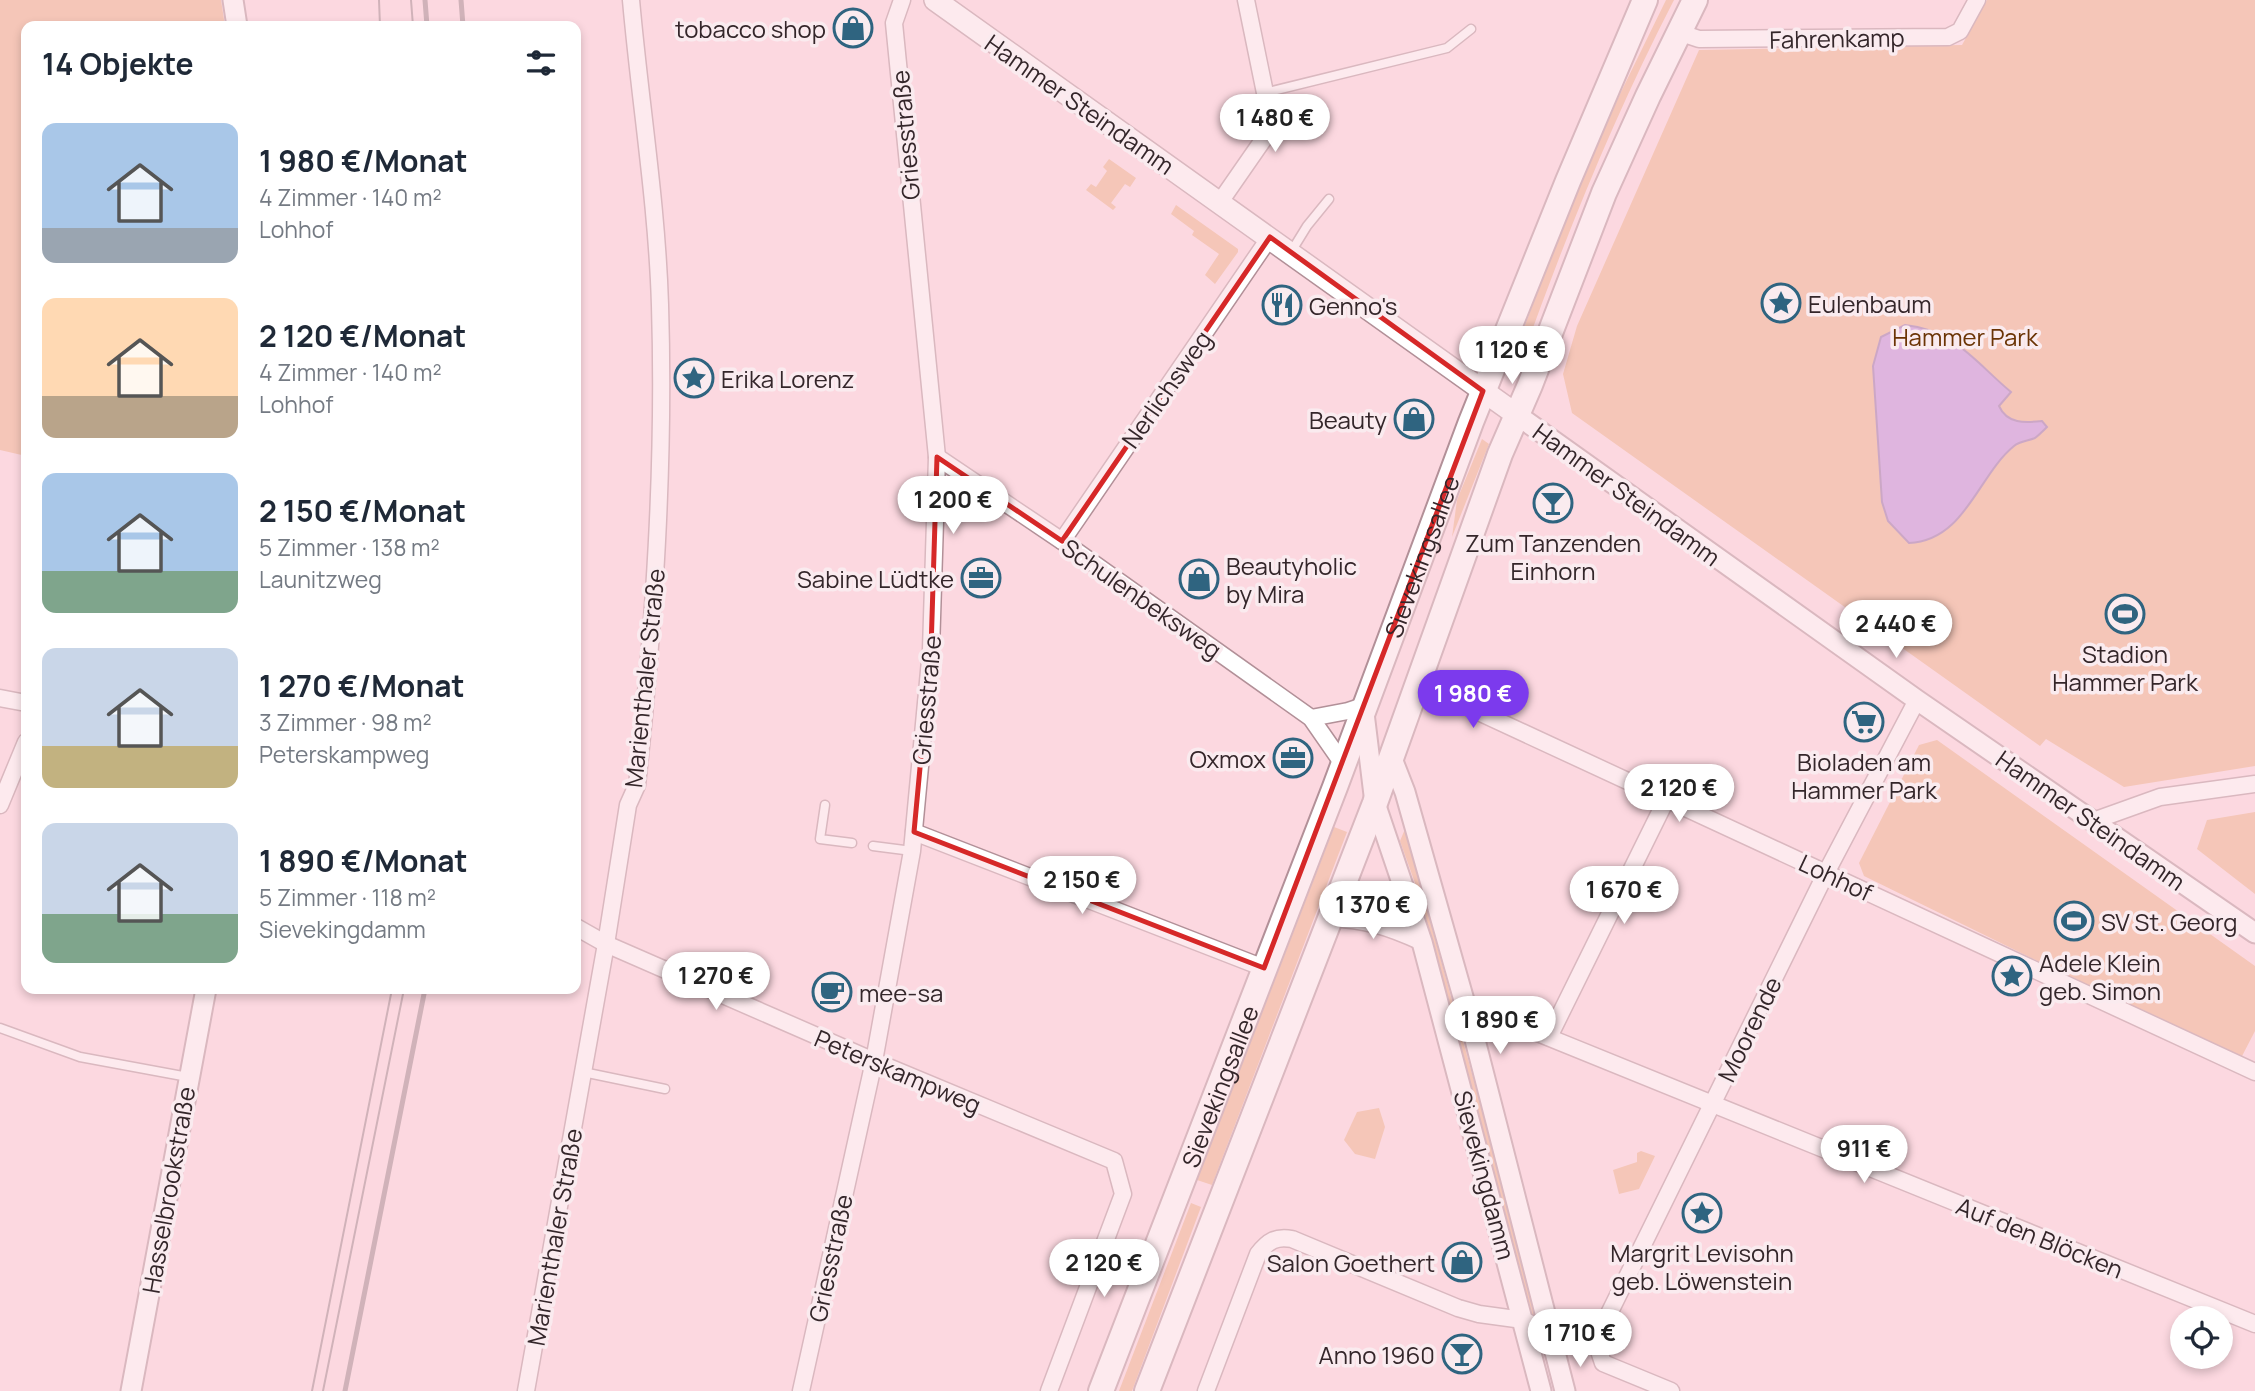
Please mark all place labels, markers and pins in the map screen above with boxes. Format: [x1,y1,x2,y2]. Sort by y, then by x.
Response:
shop icon: tobacco shop [832,7,874,49]
place label: tobacco shop [675,12,826,45]
pin: 1 480 € [1210,94,1340,154]
place icon: Eulenbaum [1760,282,1802,324]
restaurant icon: Genno's [1261,284,1303,326]
place label: Eulenbaum [1808,287,1932,320]
place label: Genno's [1309,289,1397,322]
pin: 1 120 € [1447,326,1577,386]
place icon: Erika Lorenz [673,357,715,399]
place label: Erika Lorenz [721,362,854,395]
shop icon: Beauty [1393,398,1435,440]
place label: Beauty [1309,403,1387,436]
pin: 1 200 € [888,476,1018,536]
bar icon: Zum Tanzenden Einhorn [1532,482,1574,524]
place label: Zum Tanzenden Einhorn [1465,526,1641,587]
place label: Beautyholic by Mira [1226,549,1357,610]
office icon: Sabine Lüdtke [960,557,1002,599]
shop icon: Beautyholic by Mira [1178,558,1220,600]
place label: Sabine Lüdtke [797,562,954,595]
sports icon: Stadion Hammer Park [2104,593,2146,635]
pin: 2 440 € [1831,600,1961,660]
place label: Stadion Hammer Park [2052,637,2199,698]
pin: 1 980 € [1408,670,1538,730]
supermarket icon: Bioladen am Hammer Park [1843,701,1885,743]
office icon: Oxmox [1272,737,1314,779]
place label: Oxmox [1190,742,1266,775]
place label: Bioladen am Hammer Park [1791,745,1938,806]
pin: 2 120 € [1614,764,1744,824]
pin: 2 150 € [1017,856,1147,916]
pin: 1 670 € [1559,866,1689,926]
pin: 1 370 € [1308,881,1438,941]
sports icon: SV St. Georg [2053,900,2095,942]
place label: SV St. Georg [2101,905,2237,938]
place label: Adele Klein geb. Simon [2039,946,2161,1007]
pin: 1 270 € [651,953,781,1012]
place icon: Adele Klein geb. Simon [1991,955,2033,997]
cafe icon: mee-sa [811,971,853,1013]
place label: mee-sa [859,976,943,1009]
pin: 1 890 € [1435,996,1565,1056]
pin: 911 € [1815,1126,1913,1185]
place icon: Margrit Levisohn geb. Löwenstein [1681,1192,1723,1234]
place label: Margrit Levisohn geb. Löwenstein [1610,1236,1794,1297]
pin: 2 120 € [1039,1240,1169,1299]
shop icon: Salon Goethert [1441,1241,1483,1283]
place label: Salon Goethert [1267,1246,1435,1279]
pin: 1 710 € [1515,1310,1645,1369]
bar icon: Anno 1960 [1441,1333,1483,1375]
place label: Anno 1960 [1319,1338,1435,1371]

